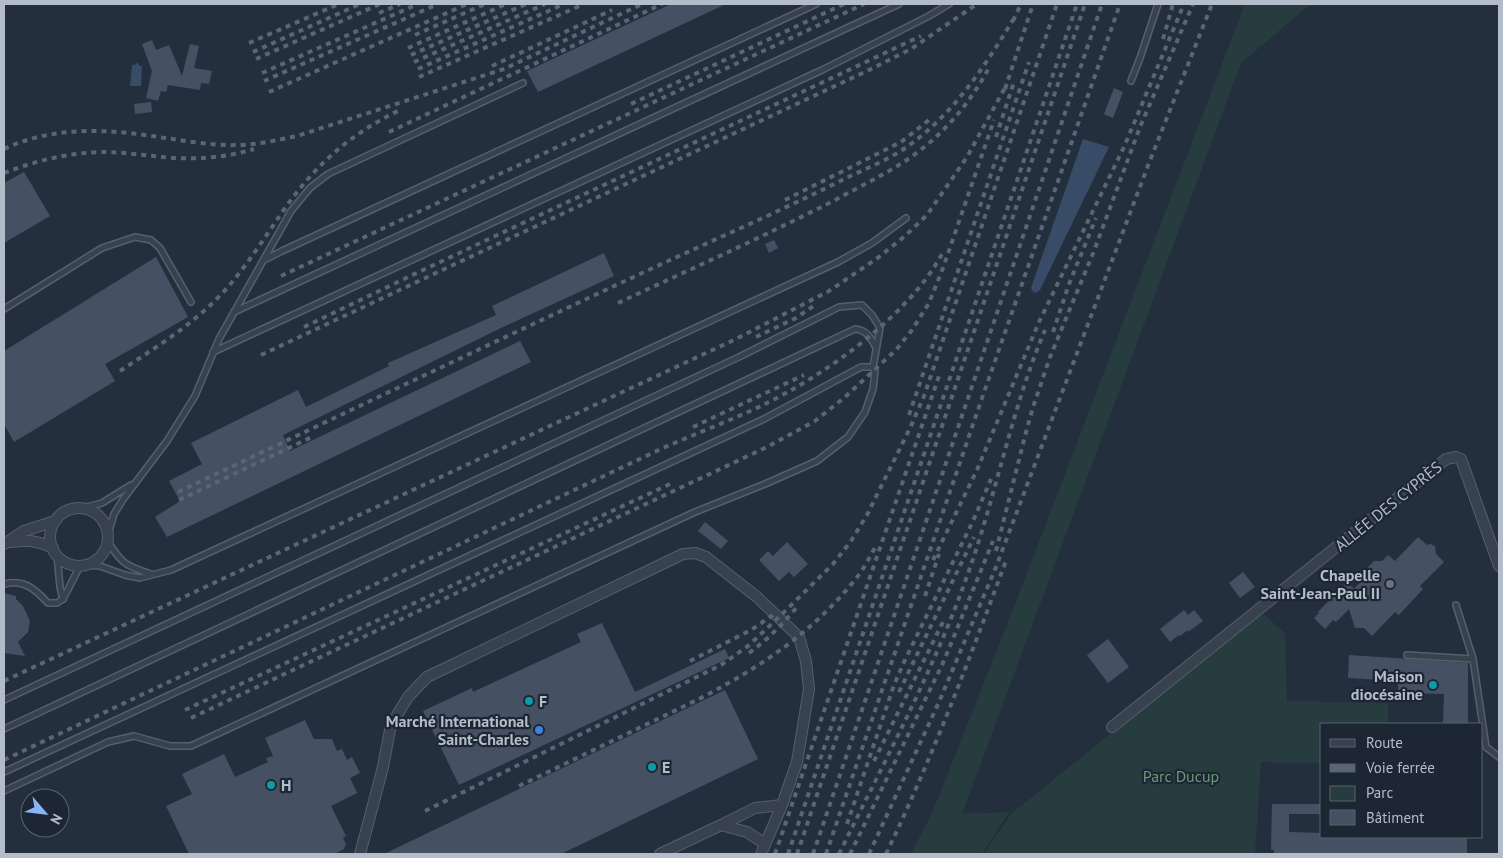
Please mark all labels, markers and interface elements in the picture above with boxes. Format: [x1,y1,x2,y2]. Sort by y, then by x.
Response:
street label: ALLÉE DES CYPRÈS [1330,457,1446,555]
place label: Chapelle Saint-Jean-Paul II [1260,565,1380,603]
marker: Chapelle Saint-Jean-Paul II [1384,578,1396,590]
place label: Maison diocésaine [1351,666,1423,704]
marker: Maison diocésaine [1427,679,1439,691]
place label: F [539,691,547,711]
marker: F [523,695,535,707]
place label: Marché International Saint-Charles [386,711,529,749]
legend [1320,723,1483,838]
marker: Marché International Saint-Charles [533,724,545,736]
text: Route [1366,733,1403,752]
place label: E [662,757,670,777]
text: Voie ferrée [1365,758,1435,777]
marker: E [646,761,658,773]
park label: Parc Ducup [1143,766,1219,786]
place label: H [281,775,291,795]
marker: H [265,779,277,791]
text: Parc [1366,783,1393,802]
north arrow [20,788,70,838]
text: Bâtiment [1366,808,1424,827]
text: N [46,811,67,827]

